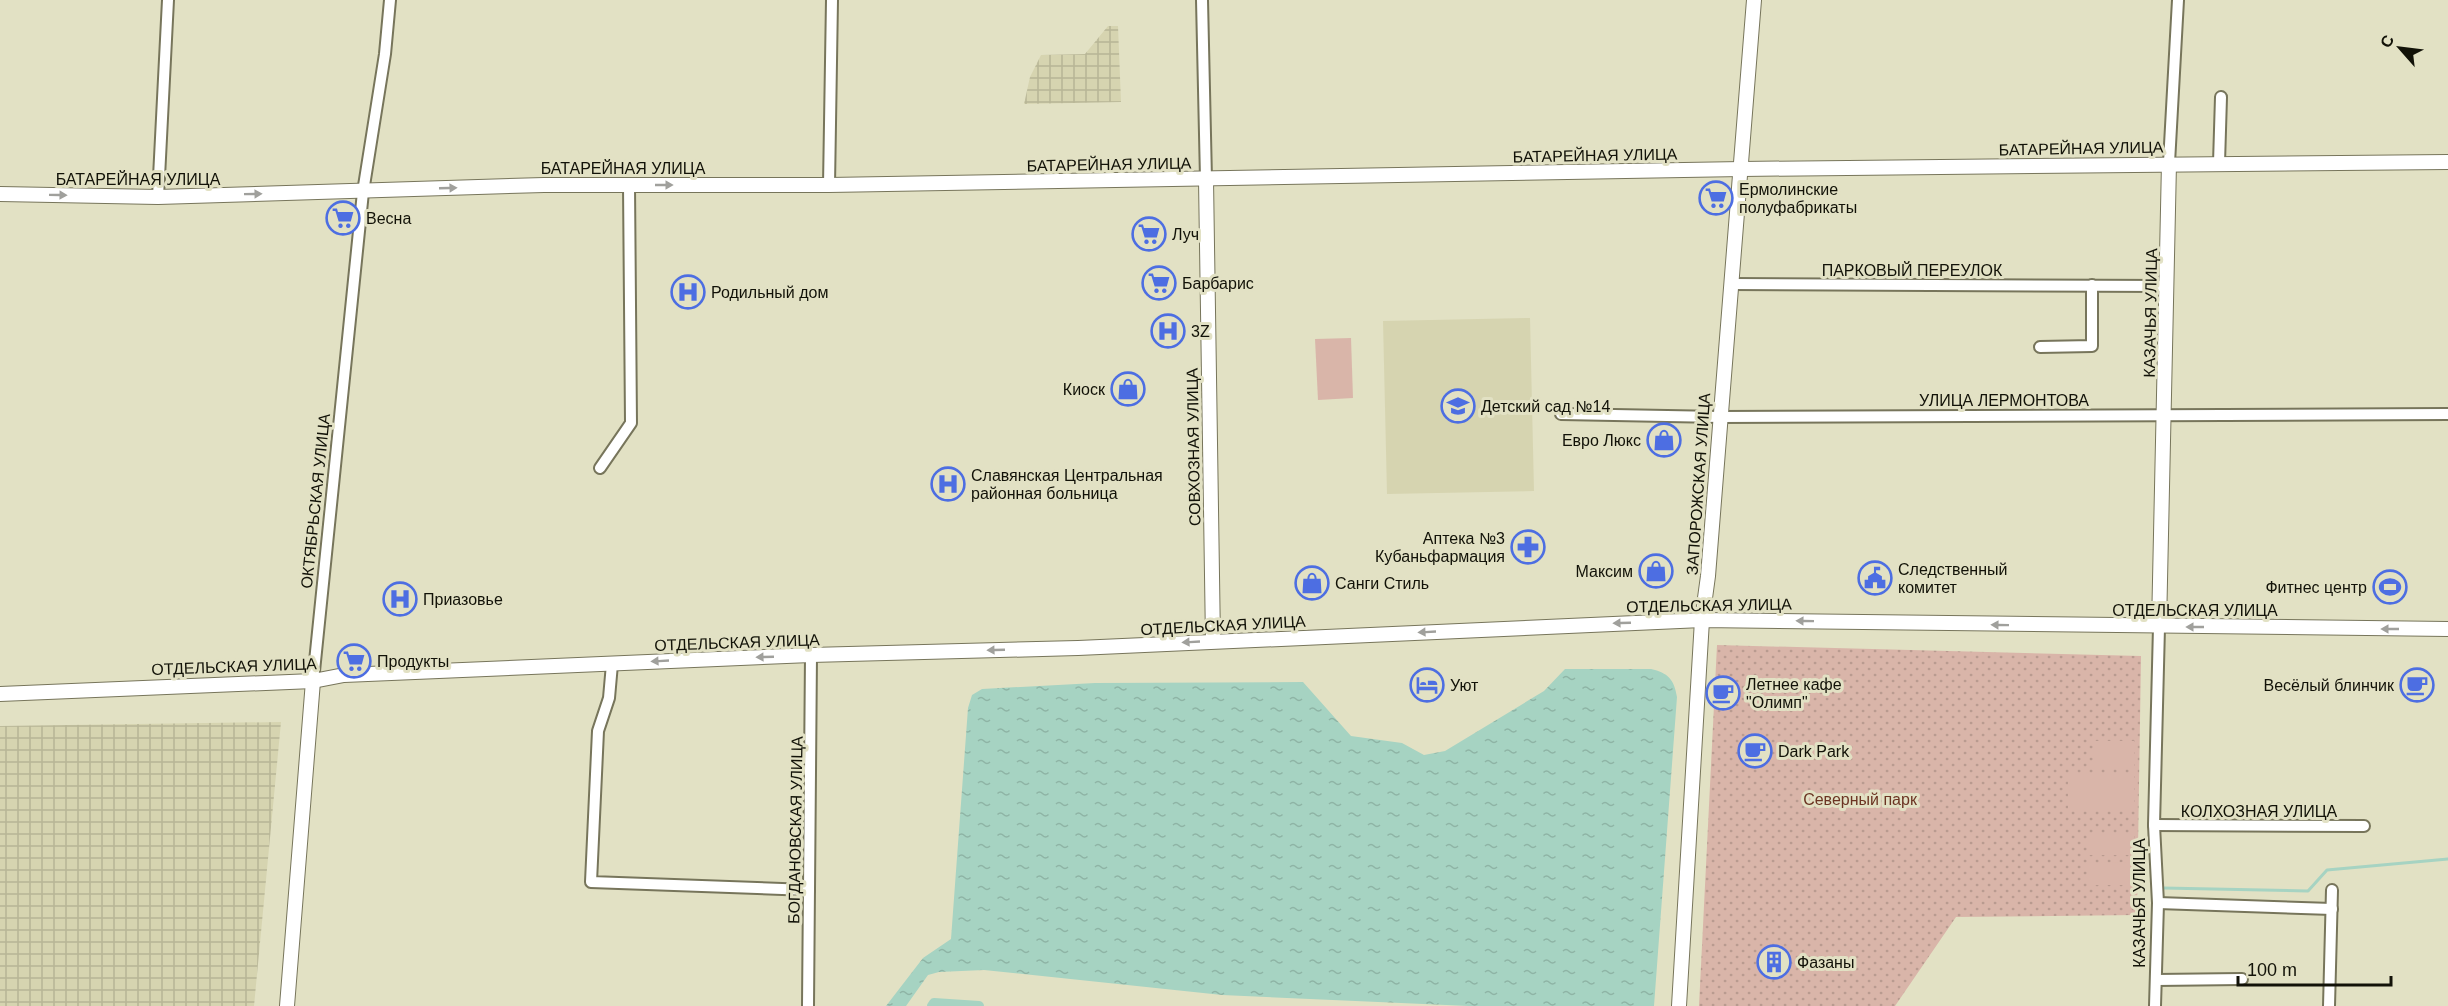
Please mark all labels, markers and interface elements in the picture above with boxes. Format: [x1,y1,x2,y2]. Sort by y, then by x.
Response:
north arrow [2370,18,2430,78]
text: С [2377,32,2398,50]
street label: БАТАРЕЙНАЯ УЛИЦА [1999,138,2164,158]
street label: БАТАРЕЙНАЯ УЛИЦА [1513,145,1678,165]
street label: БАТАРЕЙНАЯ УЛИЦА [1027,154,1192,174]
street label: БАТАРЕЙНАЯ УЛИЦА [541,159,706,177]
street label: БАТАРЕЙНАЯ УЛИЦА [56,170,221,188]
one-way arrow [655,180,674,190]
supermarket icon: Ермолинские полуфабрикаты [1698,180,1734,216]
place label: Ермолинские полуфабрикаты [1739,181,1857,216]
one-way arrow [439,184,458,193]
one-way arrow [244,190,263,199]
one-way arrow [49,191,68,200]
supermarket icon: Весна [325,200,361,236]
place label: Весна [366,210,411,227]
supermarket icon: Луч [1131,216,1167,252]
place label: Луч [1172,226,1199,243]
street label: КАЗАЧЬЯ УЛИЦА [2141,248,2160,378]
street label: ПАРКОВЫЙ ПЕРЕУЛОК [1822,261,2003,279]
supermarket icon: Барбарис [1141,265,1177,301]
hospital icon: Родильный дом [670,274,706,310]
place label: Барбарис [1182,275,1254,292]
place label: Родильный дом [711,284,828,301]
hospital icon: 3Z [1150,313,1186,349]
place label: 3Z [1191,323,1210,340]
street label: СОВХОЗНАЯ УЛИЦА [1184,367,1203,526]
shop icon: Киоск [1110,371,1146,407]
place label: Киоск [1063,381,1106,398]
school or university icon: Детский сад №14 [1440,388,1476,424]
street label: ЗАПОРОЖСКАЯ УЛИЦА [1684,392,1713,576]
street label: УЛИЦА ЛЕРМОНТОВА [1919,392,2089,409]
place label: Детский сад №14 [1481,398,1610,415]
street label: ОКТЯБРЬСКАЯ УЛИЦА [298,412,333,589]
shop icon: Евро Люкс [1646,422,1682,458]
place label: Евро Люкс [1562,432,1641,449]
hospital icon: Славянская Центральная районная больница [930,466,966,502]
place label: Славянская Центральная районная больница [971,467,1163,502]
pharmacy icon: Аптека №3 Кубаньфармация [1510,529,1546,565]
place label: Аптека №3 Кубаньфармация [1375,530,1505,565]
shop icon: Максим [1638,553,1674,589]
public building icon: Следственный комитет [1857,560,1893,596]
place label: Следственный комитет [1898,561,2007,596]
place label: Максим [1575,563,1633,580]
shop icon: Санги Стиль [1294,565,1330,601]
sports icon: Фитнес центр [2372,569,2408,605]
place label: Санги Стиль [1335,575,1429,592]
place label: Фитнес центр [2265,579,2367,596]
hospital icon: Приазовье [382,581,418,617]
place label: Приазовье [423,591,503,608]
street label: ОТДЕЛЬСКАЯ УЛИЦА [1626,596,1792,615]
street label: ОТДЕЛЬСКАЯ УЛИЦА [2112,602,2278,619]
street label: ОТДЕЛЬСКАЯ УЛИЦА [1140,613,1306,638]
one-way arrow [1795,616,1814,626]
one-way arrow [1613,618,1632,627]
one-way arrow [1990,620,2009,630]
one-way arrow [2185,622,2204,632]
one-way arrow [2380,624,2399,634]
one-way arrow [1418,627,1437,636]
street label: ОТДЕЛЬСКАЯ УЛИЦА [654,631,820,654]
one-way arrow [1181,638,1200,647]
supermarket icon: Продукты [336,643,372,679]
one-way arrow [986,645,1005,655]
one-way arrow [755,652,774,661]
place label: Продукты [377,653,449,670]
street label: ОТДЕЛЬСКАЯ УЛИЦА [151,655,317,678]
one-way arrow [650,657,669,666]
hotel icon: Уют [1409,667,1445,703]
cafe icon: Весёлый блинчик [2399,667,2435,703]
cafe icon: Летнее кафе "Олимп" [1705,675,1741,711]
place label: Летнее кафе "Олимп" [1746,676,1842,711]
place label: Уют [1450,677,1479,694]
place label: Весёлый блинчик [2263,677,2395,694]
cafe icon: Dark Park [1737,733,1773,769]
street label: БОГДАНОВСКАЯ УЛИЦА [785,736,806,924]
place label: Dark Park [1778,743,1850,760]
park label: Северный парк [1803,791,1918,808]
street label: КОЛХОЗНАЯ УЛИЦА [2181,803,2338,820]
street label: КАЗАЧЬЯ УЛИЦА [2131,838,2148,968]
building icon: Фазаны [1756,944,1792,980]
scale bar [2238,949,2391,987]
place label: Фазаны [1797,954,1854,971]
text: 100 m [2247,960,2297,980]

